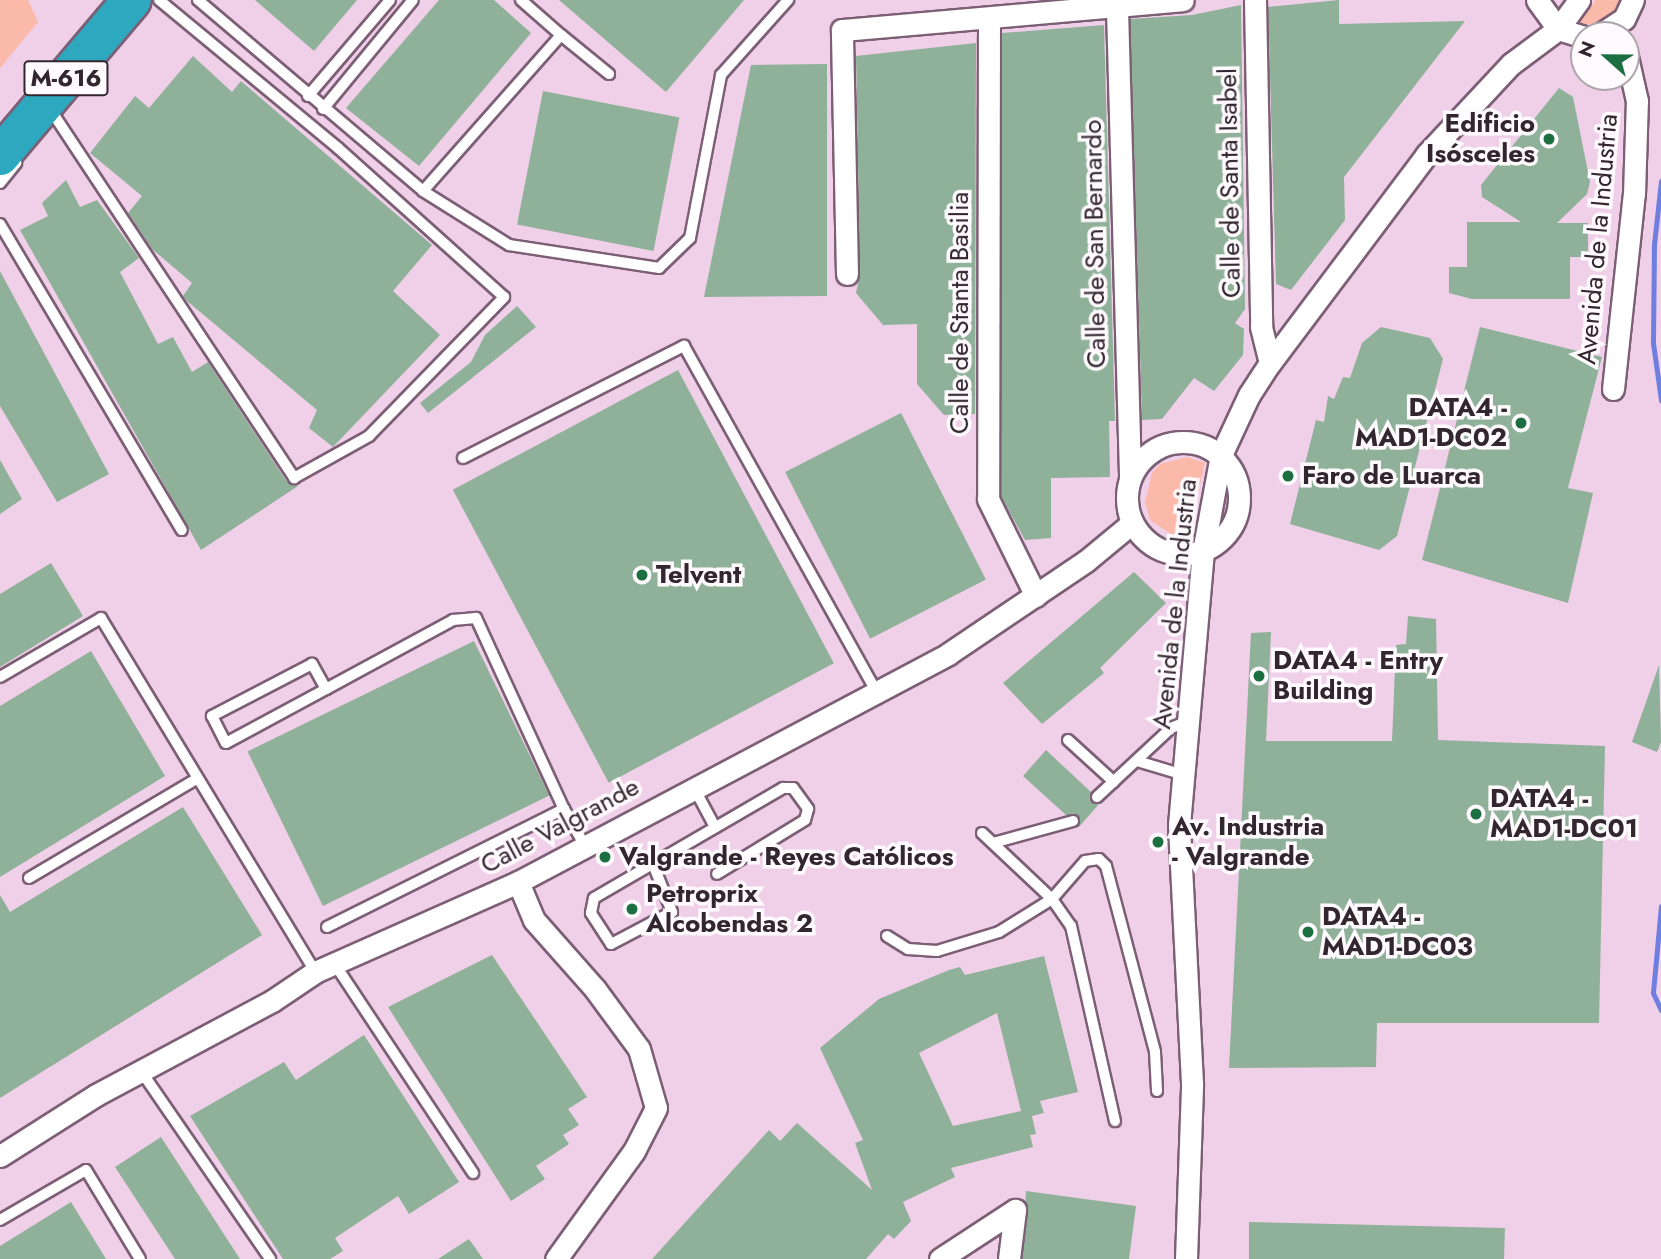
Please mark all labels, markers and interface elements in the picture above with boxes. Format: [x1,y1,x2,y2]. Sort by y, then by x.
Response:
north arrow [1570,21,1640,91]
text: N [1571,37,1602,61]
road number: M-616 [22,57,110,98]
street label: Calle de Santa Isabel [1212,68,1248,298]
place label: Edificio Isósceles [1426,108,1535,170]
street label: Avenida de la Industria [1571,112,1625,366]
street label: Calle de San Bernardo [1077,119,1113,369]
marker: Edificio Isósceles [1541,131,1557,147]
street label: Calle de Stanta Basilia [944,192,976,434]
place label: DATA4 - MAD1-DC02 [1355,392,1507,453]
marker: DATA4 - MAD1-DC02 [1513,415,1529,431]
place label: Faro de Luarca [1302,460,1481,492]
marker: Faro de Luarca [1280,468,1296,484]
street label: Avenida de la Industria [1146,477,1204,731]
place label: Telvent [656,559,741,591]
marker: Telvent [634,567,650,583]
place label: DATA4 - Entry Building [1273,645,1443,706]
marker: DATA4 - Entry Building [1251,668,1267,684]
street label: Calle Valgrande [476,771,644,881]
place label: DATA4 - MAD1-DC01 [1490,783,1638,844]
marker: DATA4 - MAD1-DC01 [1468,806,1484,822]
place label: Av. Industria - Valgrande [1172,811,1324,872]
marker: Av. Industria - Valgrande [1150,834,1166,850]
place label: Valgrande - Reyes Católicos [619,841,953,873]
marker: Valgrande - Reyes Católicos [597,849,613,865]
place label: Petroprix Alcobendas 2 [646,878,813,940]
marker: Petroprix Alcobendas 2 [624,901,640,917]
place label: DATA4 - MAD1-DC03 [1322,901,1473,962]
marker: DATA4 - MAD1-DC03 [1300,924,1316,940]

